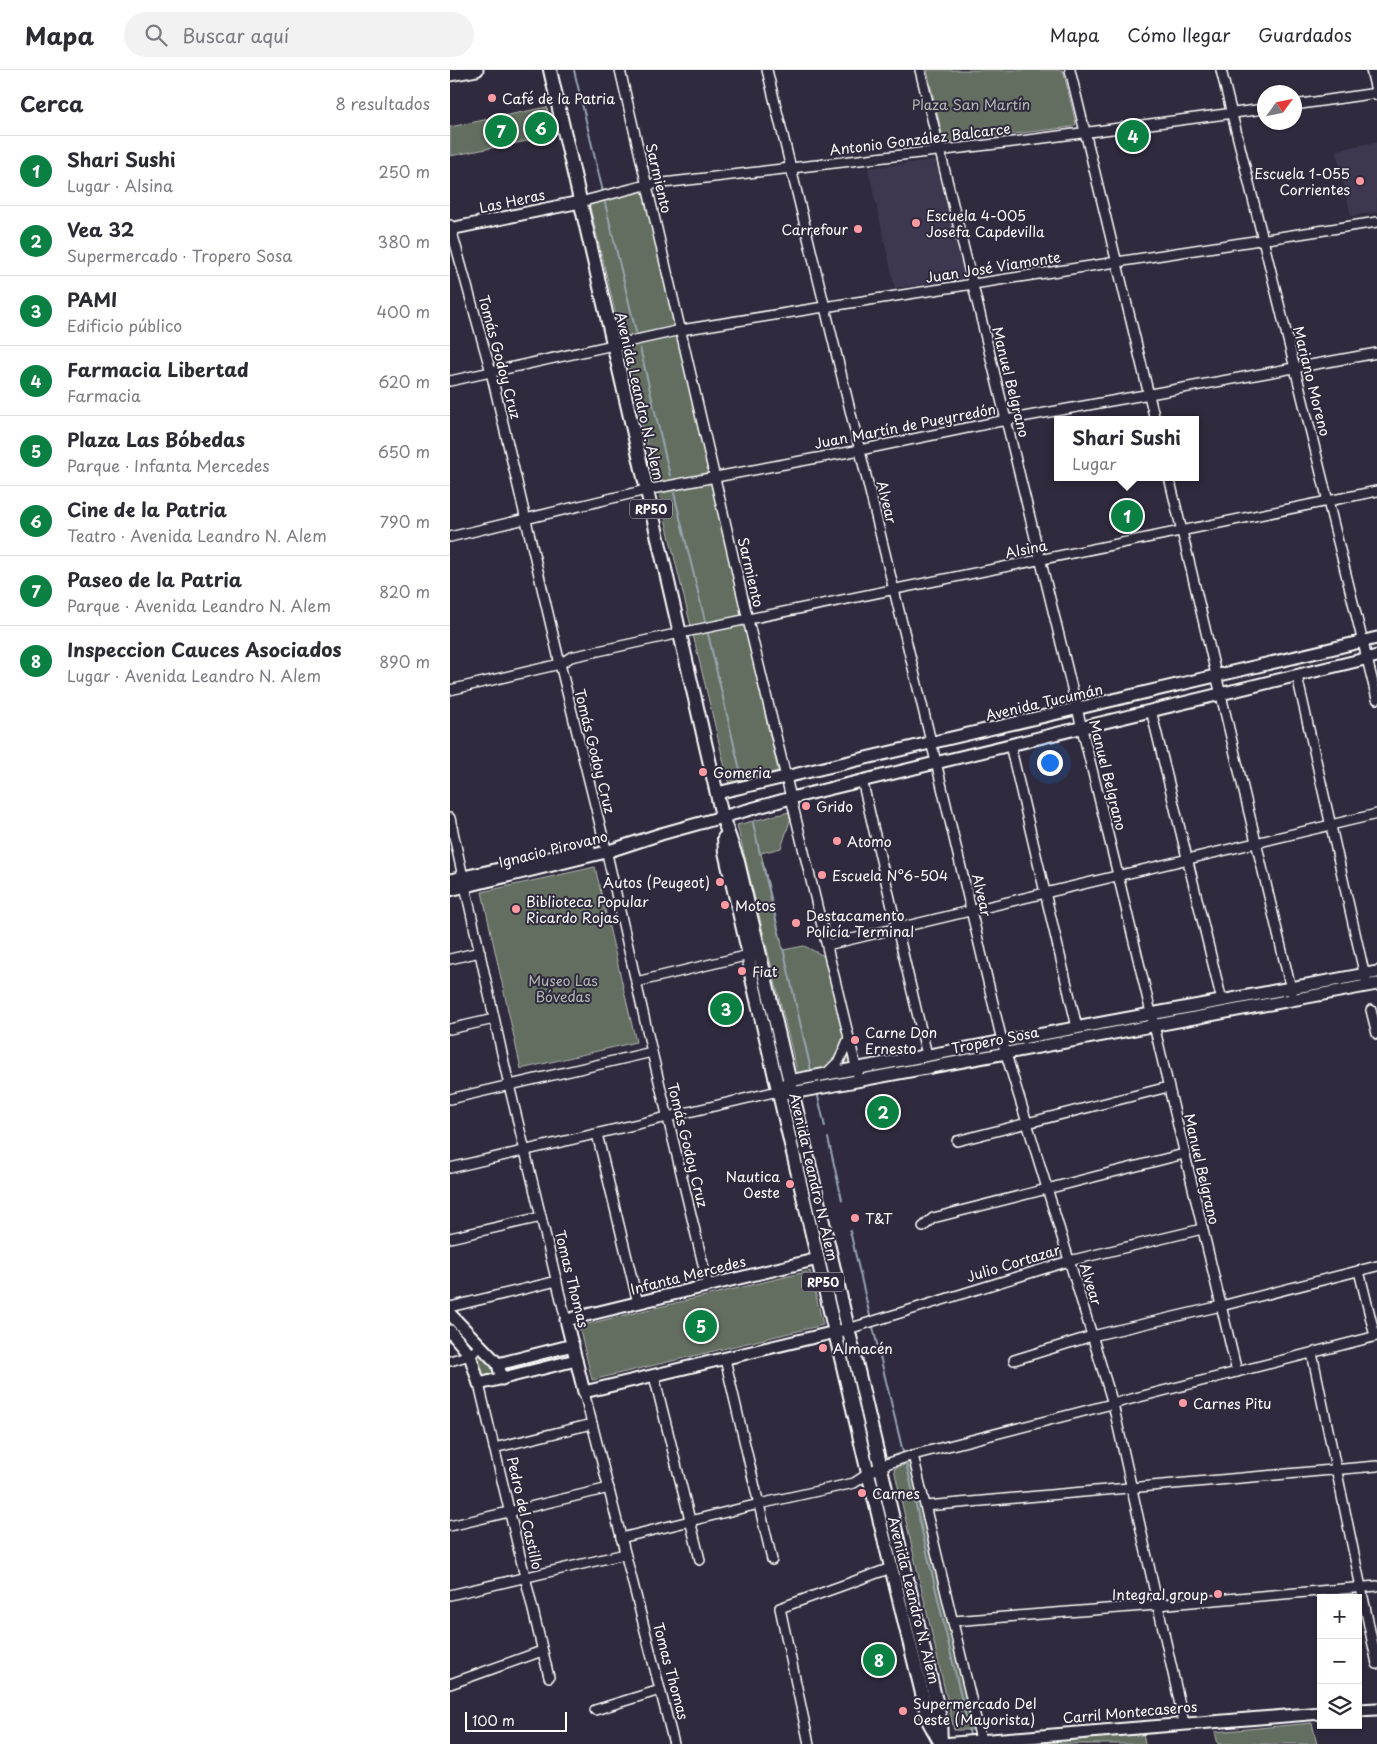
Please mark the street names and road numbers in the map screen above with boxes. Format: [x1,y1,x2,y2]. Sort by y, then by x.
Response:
street label: Antonio González Balcarce [828,117,1012,161]
street label: Sarmiento [641,141,677,215]
street label: Las Heras [477,184,547,218]
street label: Juan José Viamonte [924,246,1062,288]
street label: Tomás Godoy Cruz [473,293,527,422]
street label: Avenida Leandro N. Alem [610,310,670,482]
street label: Mariano Moreno [1288,324,1336,438]
street label: Manuel Belgrano [987,325,1035,440]
street label: Juan Martín de Pueyrredón [812,398,998,454]
street label: Alvear [872,478,903,526]
road number: RP50 [630,499,672,518]
street label: Sarmiento [733,535,769,609]
street label: Alsina [1003,535,1049,563]
street label: Avenida Tucumán [983,678,1105,726]
street label: Tomás Godoy Cruz [569,687,621,816]
street label: Manuel Belgrano [1084,718,1132,833]
street label: Ignacio Pirovano [496,825,610,873]
street label: Alvear [967,872,997,919]
street label: Tropero Sosa [950,1021,1041,1059]
street label: Tomás Godoy Cruz [662,1081,714,1210]
street label: Avenida Leandro N. Alem [784,1091,844,1263]
street label: Manuel Belgrano [1179,1111,1225,1227]
street label: Tomas Thomas [550,1228,594,1330]
street label: Julio Cortazar [964,1239,1063,1287]
street label: Infanta Mercedes [628,1251,748,1299]
street label: Alvear [1075,1260,1108,1308]
road number: RP50 [802,1272,844,1292]
street label: Pedro del Castillo [502,1455,548,1572]
street label: Avenida Leandro N. Alem [883,1514,945,1686]
street label: Tomas Thomas [648,1620,694,1722]
street label: Carril Montecaseros [1062,1696,1198,1728]

